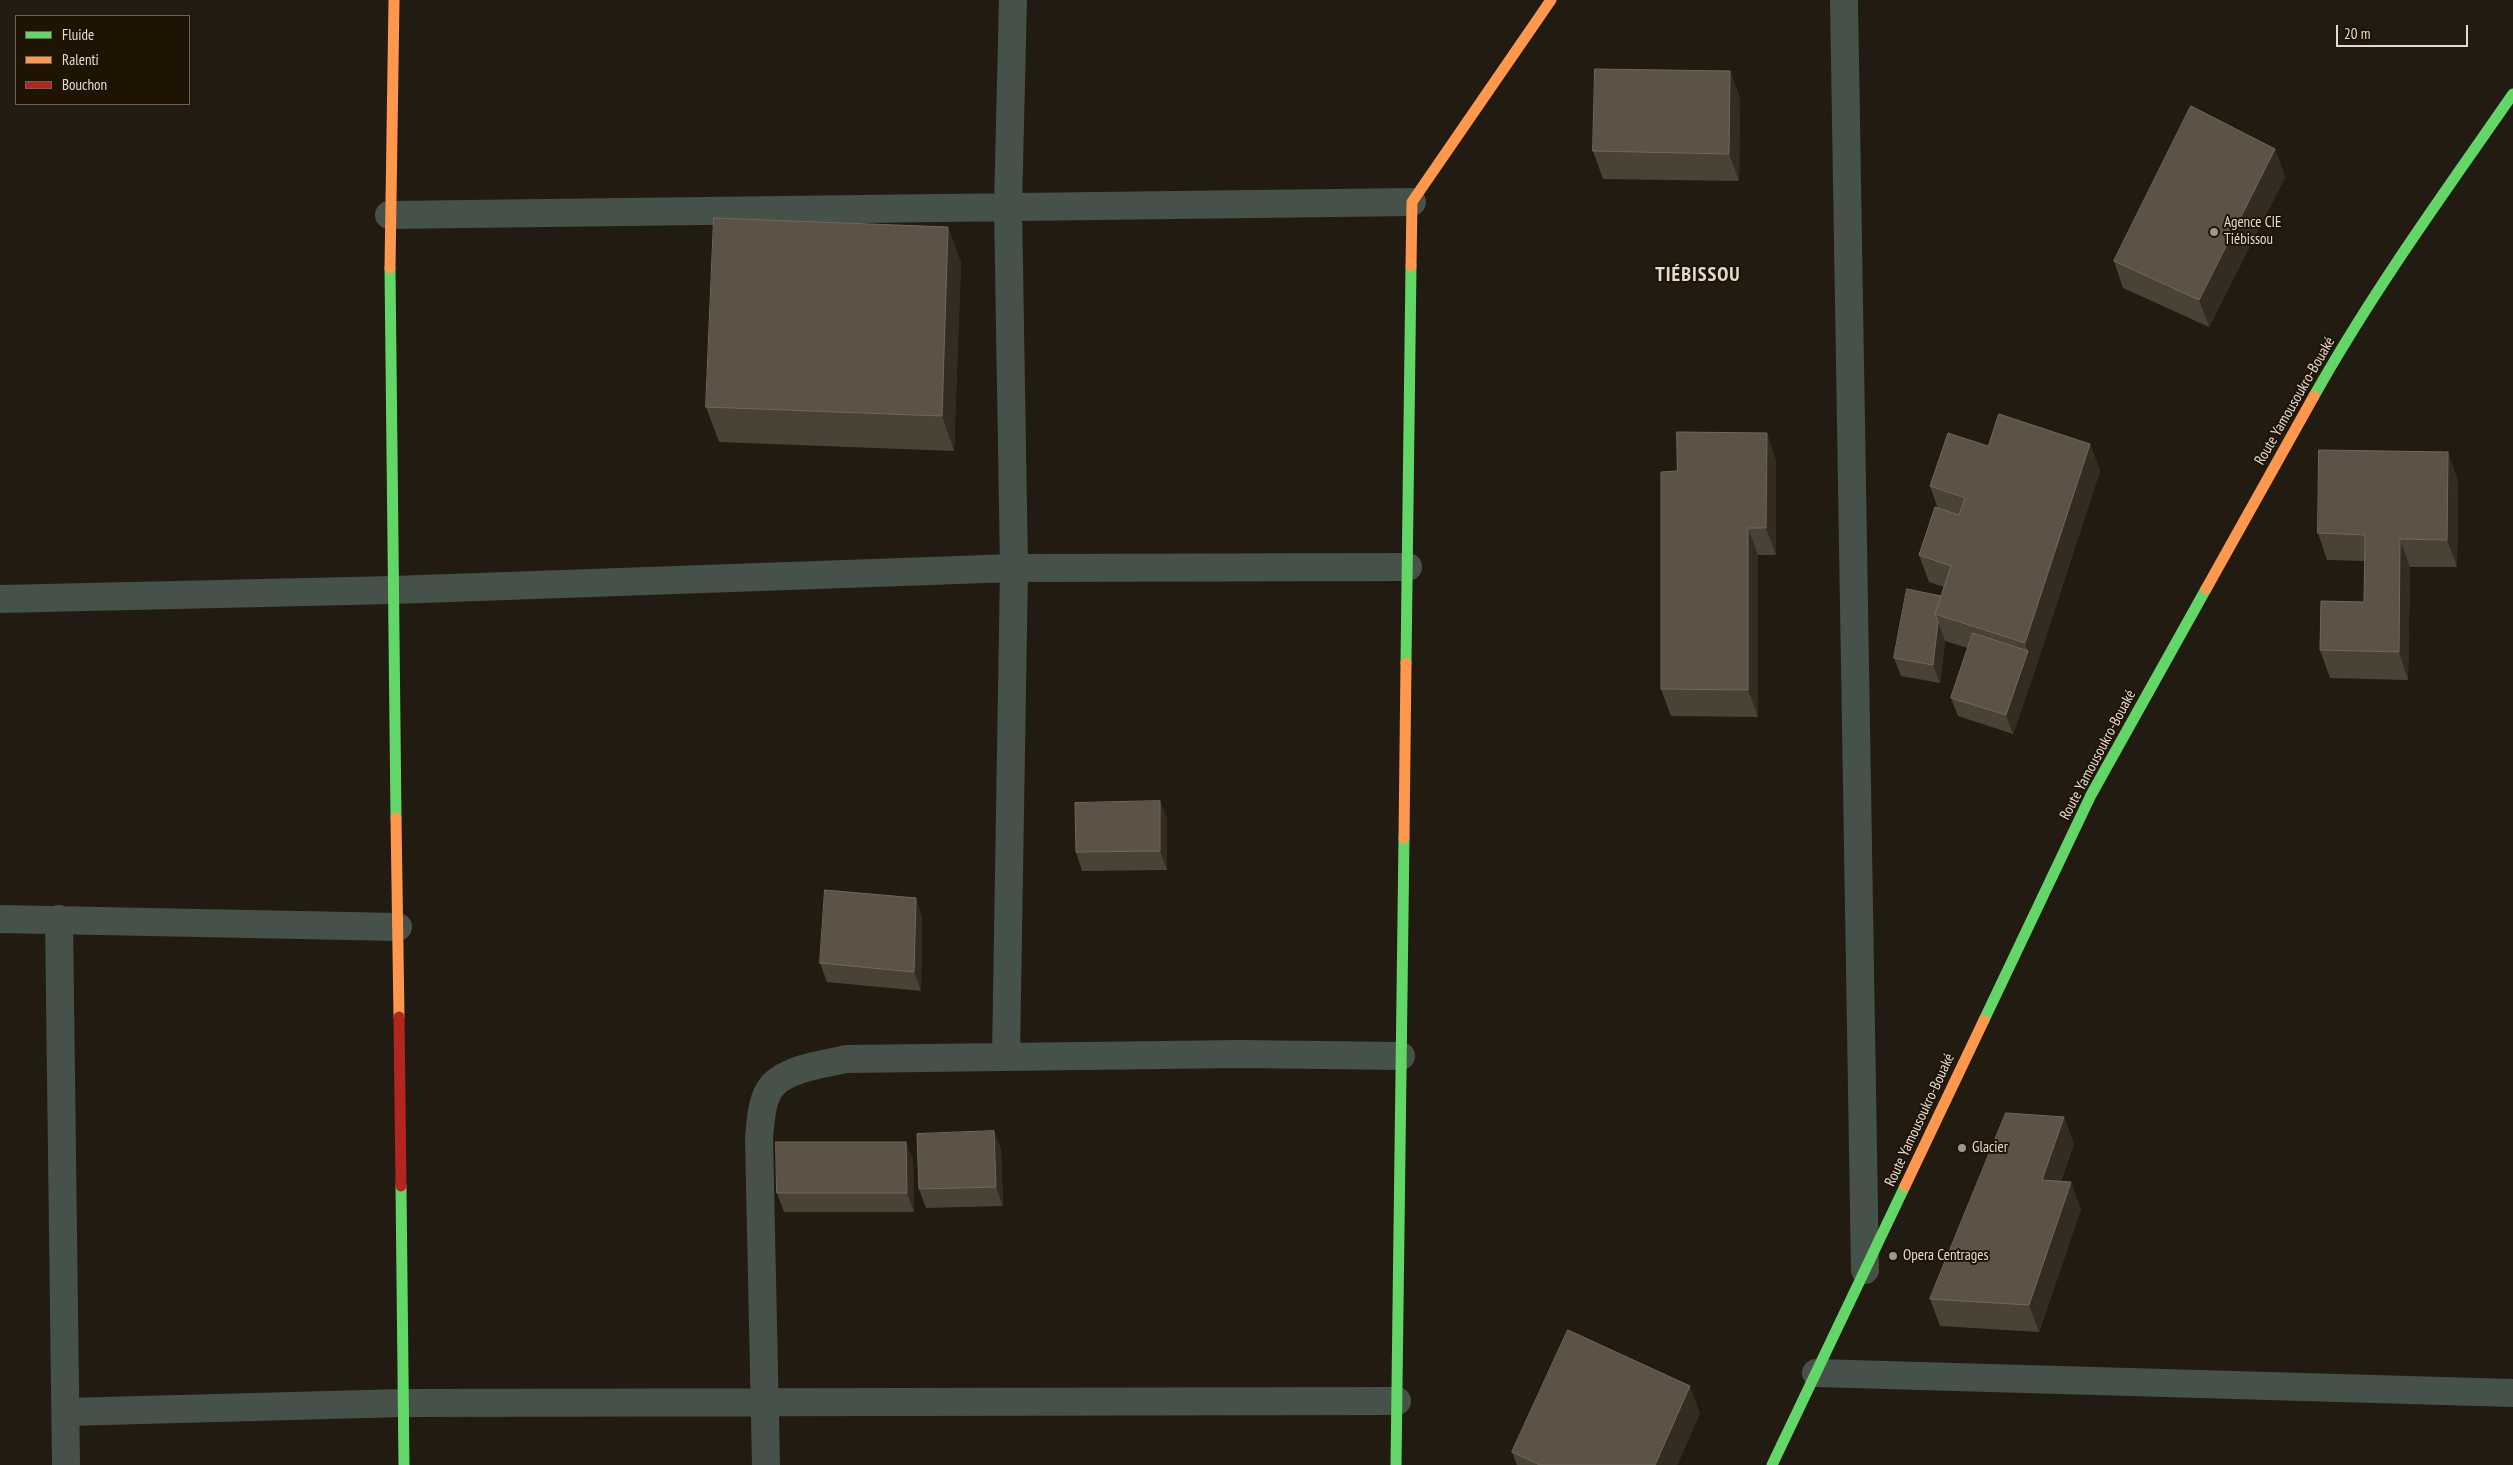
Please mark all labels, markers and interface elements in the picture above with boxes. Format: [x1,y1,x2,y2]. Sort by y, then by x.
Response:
legend [15,15,190,105]
scale bar [2338,15,2470,47]
text: 20 m [2344,24,2370,43]
text: Fluide [62,25,94,44]
text: Ralenti [62,50,99,69]
text: Bouchon [62,75,107,94]
place label: Agence CIE Tiébissou [2224,214,2281,249]
marker: Agence CIE Tiébissou [2208,226,2220,238]
district label: TIÉBISSOU [1654,263,1742,287]
street label: Route Yamousoukro-Bouaké [2251,334,2339,468]
street label: Route Yamousoukro-Bouaké [2056,687,2140,823]
street label: Route Yamousoukro-Bouaké [1881,1051,1959,1189]
place label: Glacier [1972,1139,2008,1157]
marker: Glacier [1956,1142,1968,1154]
place label: Opera Centrages [1903,1247,1988,1265]
marker: Opera Centrages [1887,1250,1899,1262]

